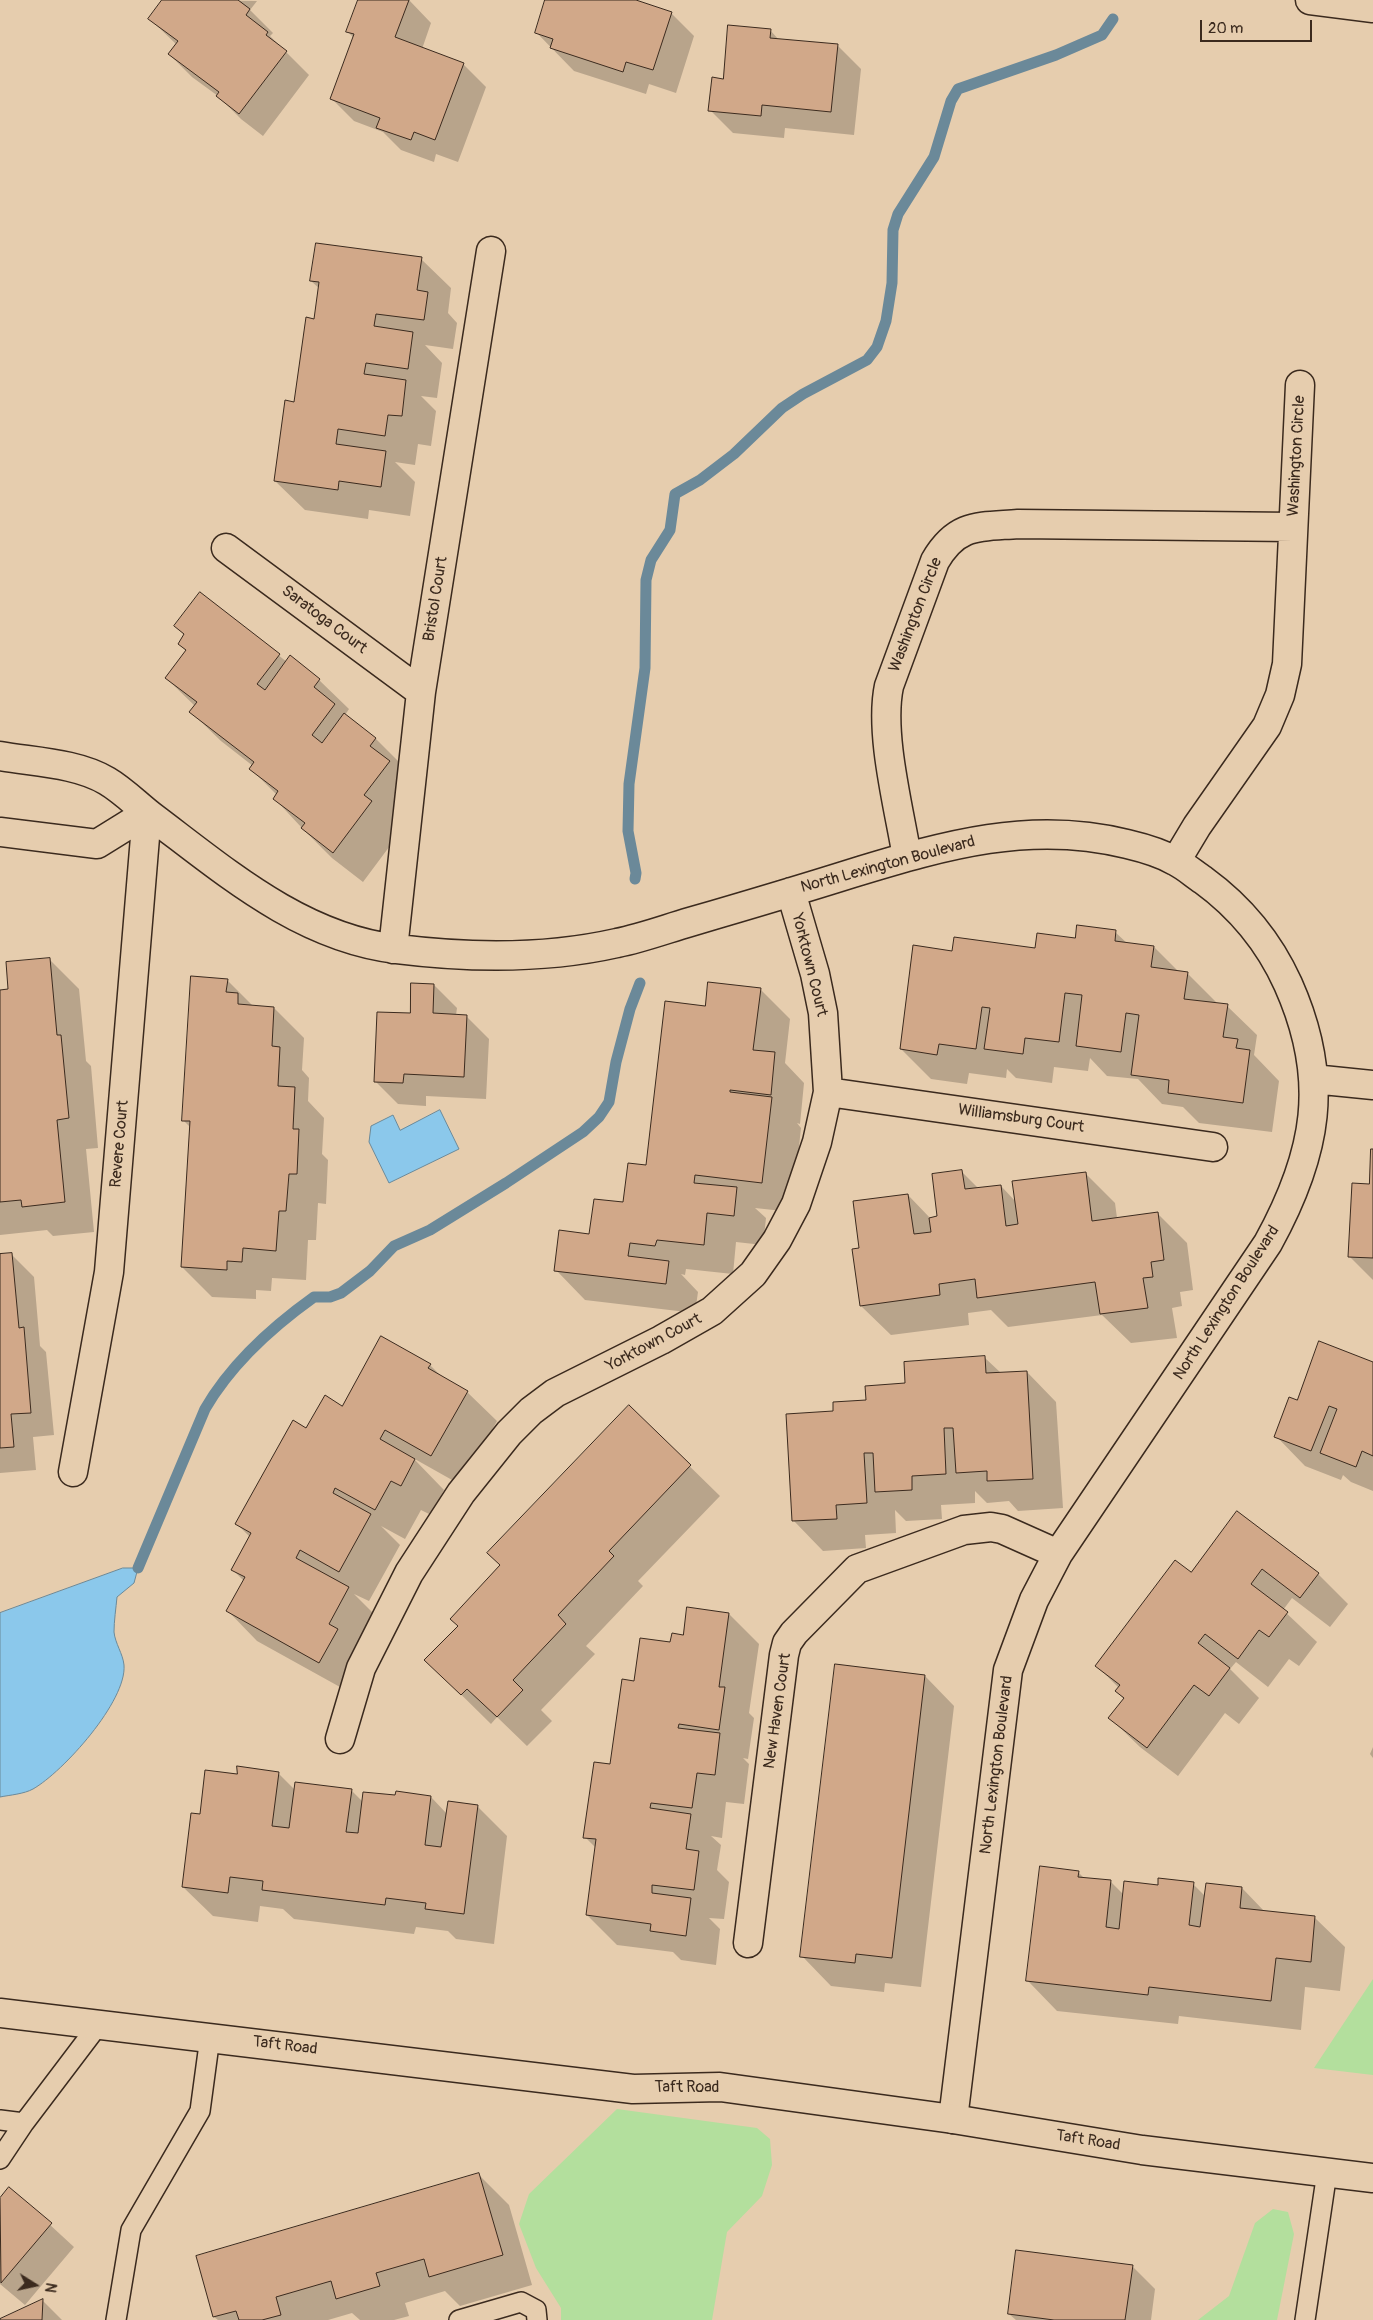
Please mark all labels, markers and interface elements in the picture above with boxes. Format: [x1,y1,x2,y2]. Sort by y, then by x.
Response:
scale bar [1203,10,1316,42]
text: 20 m [1208,19,1243,38]
street label: Washington Circle [1284,395,1310,517]
street label: Bristol Court [420,555,452,643]
street label: Washington Circle [885,555,947,675]
street label: Saratoga Court [277,582,371,658]
street label: North Lexington Boulevard [799,832,977,898]
street label: Yorktown Court [787,911,831,1019]
street label: Revere Court [107,1099,133,1189]
street label: Williamsburg Court [957,1101,1085,1137]
street label: North Lexington Boulevard [1170,1222,1284,1384]
street label: Yorktown Court [603,1310,705,1376]
street label: New Haven Court [760,1652,796,1770]
street label: North Lexington Boulevard [977,1675,1017,1855]
street label: Taft Road [252,2033,318,2059]
street label: Taft Road [655,2078,719,2098]
street label: Taft Road [1054,2126,1122,2156]
north arrow [10,2260,60,2310]
text: N [41,2282,59,2294]

